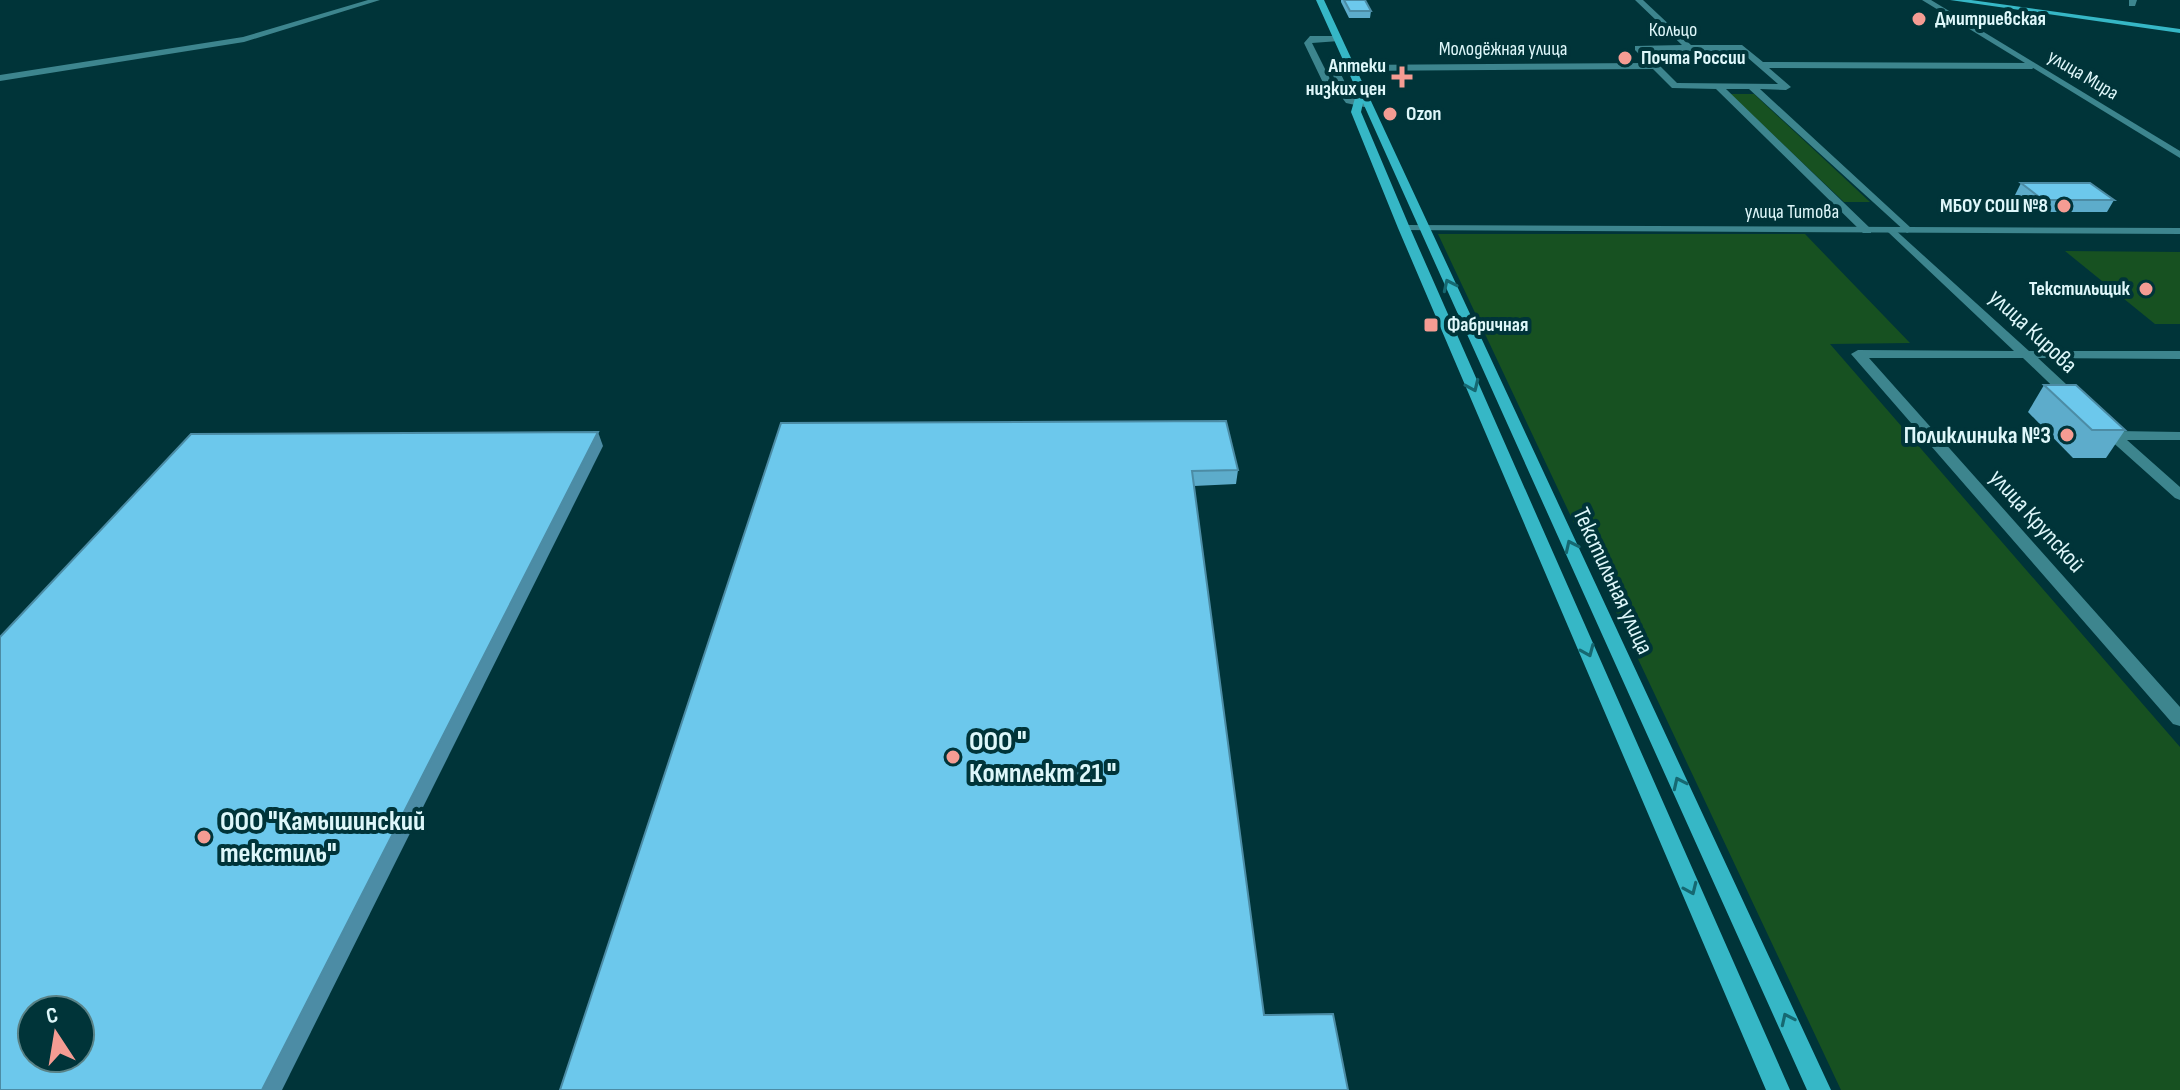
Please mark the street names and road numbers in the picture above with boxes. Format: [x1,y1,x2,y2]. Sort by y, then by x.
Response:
street label: Кольцо [1649,18,1697,42]
street label: Молодёжная улица [1439,37,1567,61]
street label: улица Мира [2043,45,2123,105]
street label: улица Титова [1745,200,1839,224]
street label: улица Кирова [1983,283,2083,379]
street label: улица Крупской [1983,463,2091,579]
street label: Текстильная улица [1566,503,1660,659]

